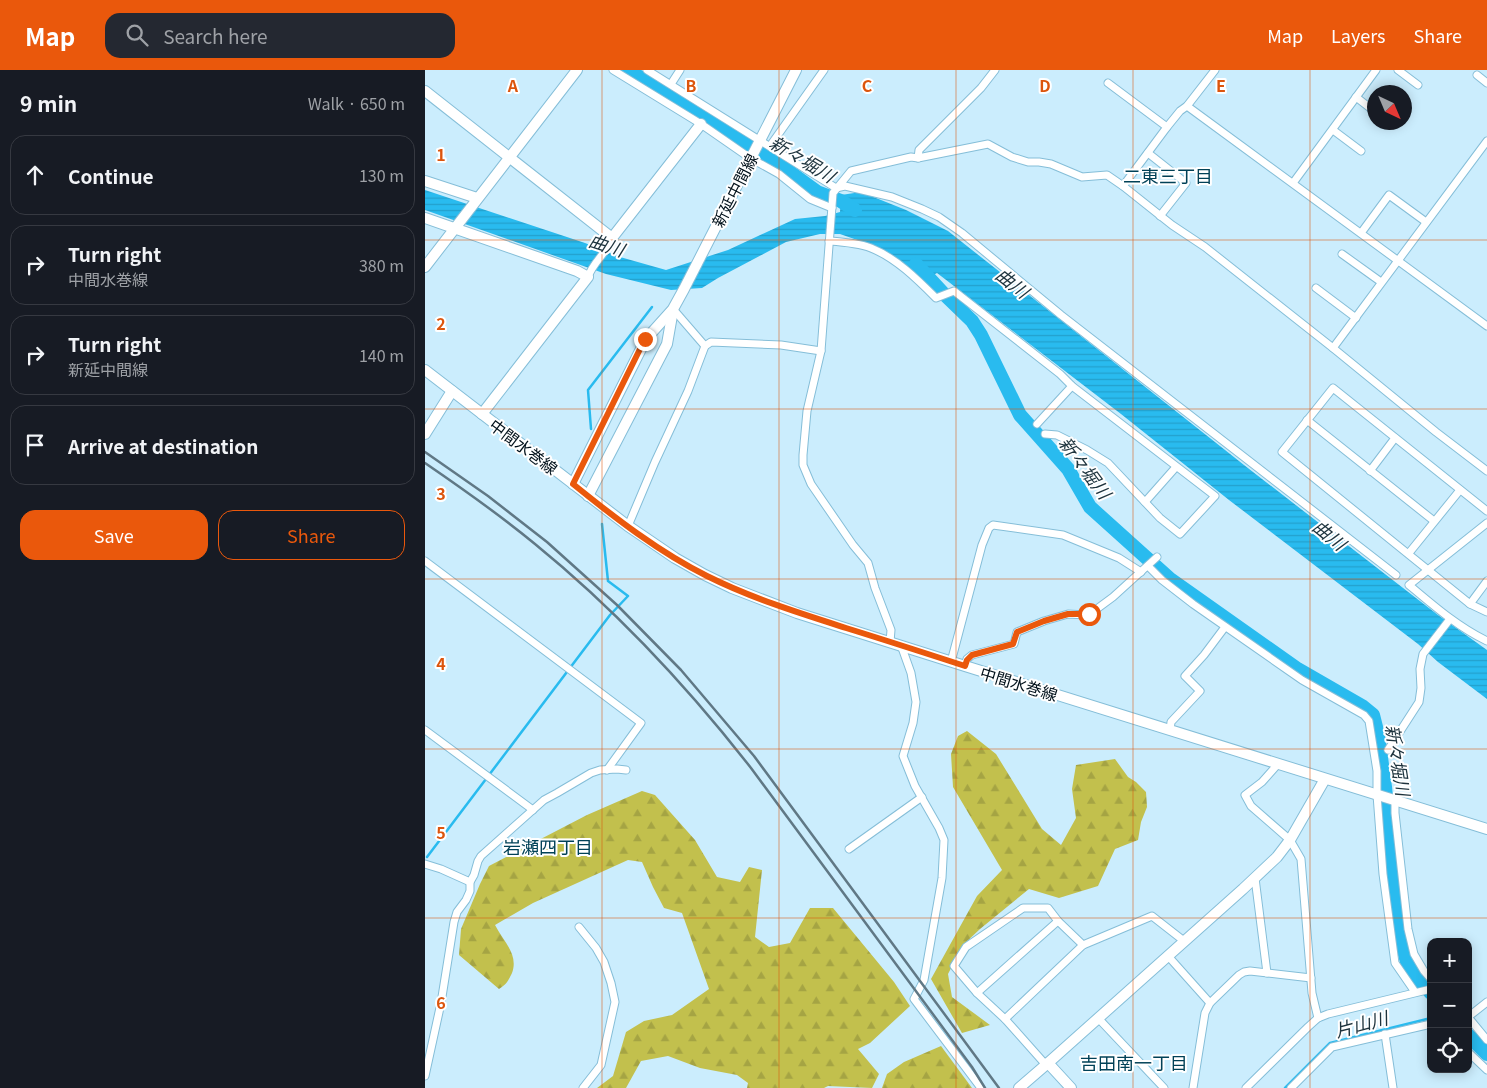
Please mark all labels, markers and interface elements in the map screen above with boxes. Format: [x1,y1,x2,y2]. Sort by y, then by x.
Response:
search box [105,13,455,58]
text: Map [25,18,75,53]
icon: search [123,21,151,49]
text: Search here [163,22,268,49]
text: Map [1267,22,1303,48]
text: Layers [1331,22,1386,48]
text: Share [1414,22,1462,48]
text: A [507,73,519,97]
text: B [686,73,697,97]
text: C [862,73,873,97]
text: D [1039,73,1051,97]
text: E [1216,73,1226,97]
north arrow [1367,85,1412,130]
text: 9 min [20,88,77,118]
text: Walk · 650 m [308,91,405,115]
water label: 新々堀川 [765,128,842,189]
text: 1 [436,142,446,166]
street label: 新延中間線 [705,149,763,231]
icon: ahead [21,161,49,189]
text: Continue [68,162,154,189]
district label: 二東三丁目 [1123,162,1213,188]
text: 130 m [359,163,404,187]
water label: 曲川 [586,226,630,263]
text: Turn right [68,240,161,267]
icon: right [21,251,49,279]
text: 380 m [359,253,404,277]
water label: 曲川 [991,261,1037,305]
text: 中間水巻線 [68,267,148,291]
text: 2 [436,311,446,335]
route end [634,328,657,351]
text: Turn right [68,330,161,357]
icon: right [21,341,49,369]
text: 140 m [359,343,404,367]
text: 新延中間線 [68,357,148,381]
street label: 中間水巻線 [485,412,563,480]
water label: 新々堀川 [1054,430,1119,505]
icon: arrive [21,431,49,459]
text: Arrive at destination [68,432,258,459]
text: 3 [436,481,446,505]
button: Save [20,510,208,560]
button: Share [218,510,405,560]
water label: 曲川 [1308,513,1354,557]
route start [1078,603,1101,626]
text: 4 [436,651,446,675]
street label: 中間水巻線 [977,660,1061,706]
water label: 新々堀川 [1381,722,1418,800]
text: 5 [436,820,446,844]
district label: 岩瀬四丁目 [503,833,593,859]
map controls [1427,938,1472,1073]
button: + [1427,938,1472,983]
button: − [1427,983,1472,1028]
text: 6 [436,990,446,1014]
water label: 片山川 [1332,1003,1392,1043]
button: locate [1427,1028,1472,1073]
district label: 吉田南一丁目 [1080,1049,1188,1075]

